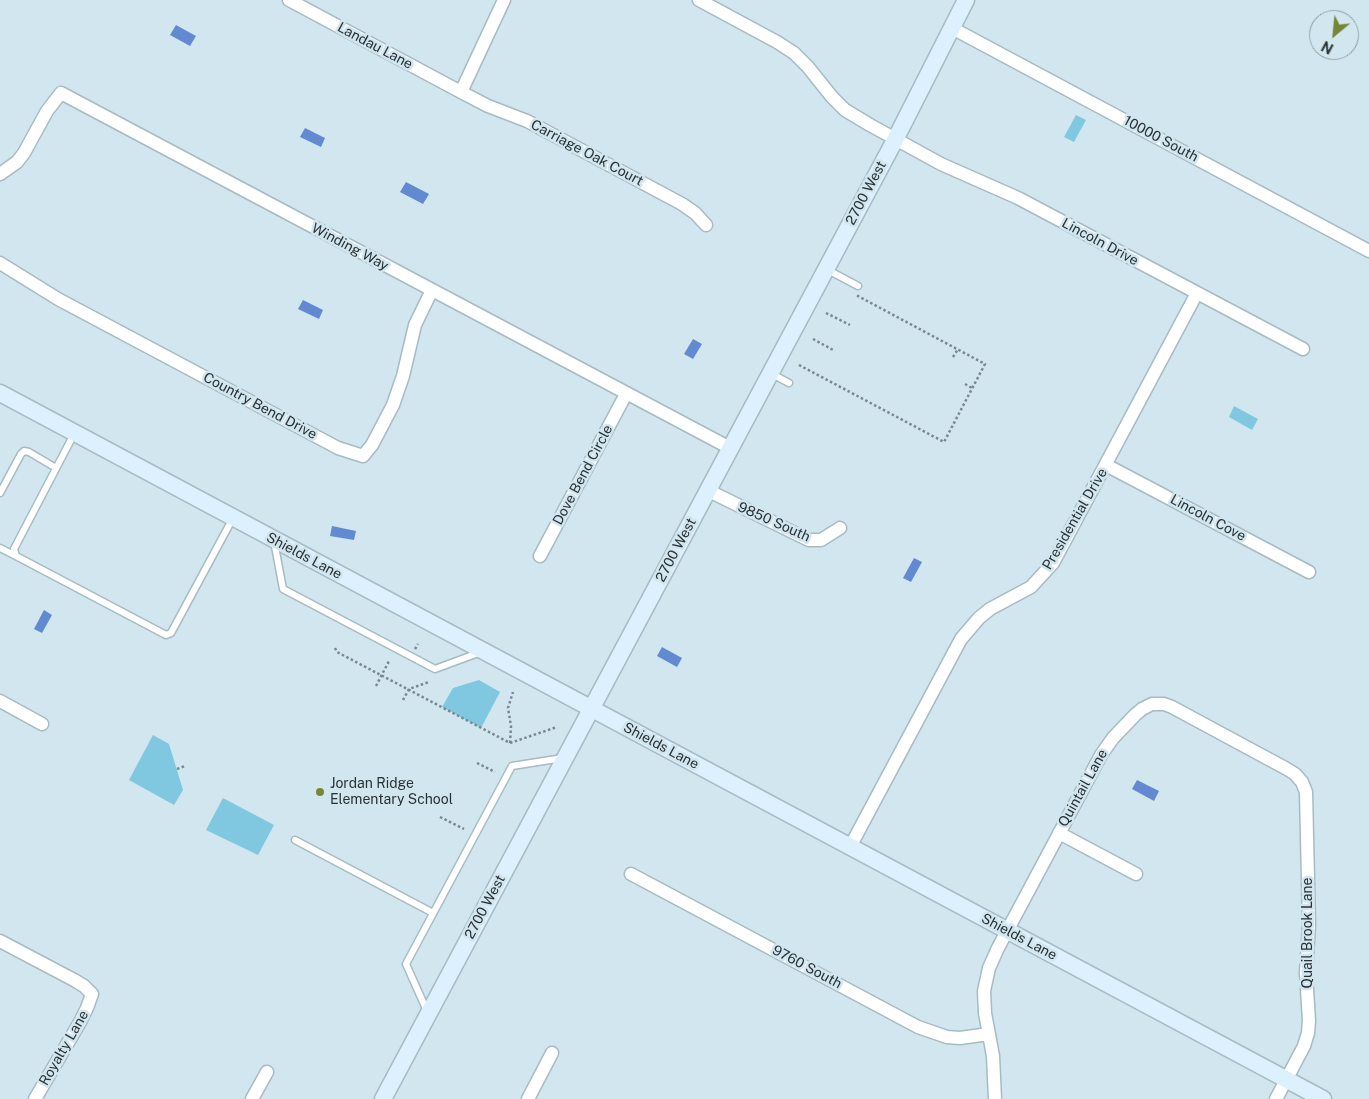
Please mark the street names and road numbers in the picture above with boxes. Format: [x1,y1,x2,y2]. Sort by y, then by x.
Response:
street label: Landau Lane [334,19,416,73]
street label: 10000 South [1121,112,1201,166]
street label: Carriage Oak Court [528,116,646,190]
street label: 2700 West [842,158,890,228]
street label: Lincoln Drive [1059,215,1141,269]
street label: Winding Way [309,220,391,274]
street label: Country Bend Drive [200,369,320,443]
street label: Dove Bend Circle [550,422,616,528]
street label: Presidential Drive [1039,465,1111,573]
street label: Lincoln Cove [1167,491,1249,545]
street label: 9850 South [735,499,813,545]
street label: 2700 West [652,515,700,585]
street label: Shields Lane [263,529,345,583]
street label: Shields Lane [620,719,702,773]
street label: Quintail Lane [1055,746,1111,830]
street label: 2700 West [461,872,509,942]
street label: Quail Brook Lane [1300,878,1316,988]
street label: Shields Lane [978,910,1060,964]
street label: 9760 South [769,942,845,992]
street label: Royalty Lane [36,1008,92,1088]

